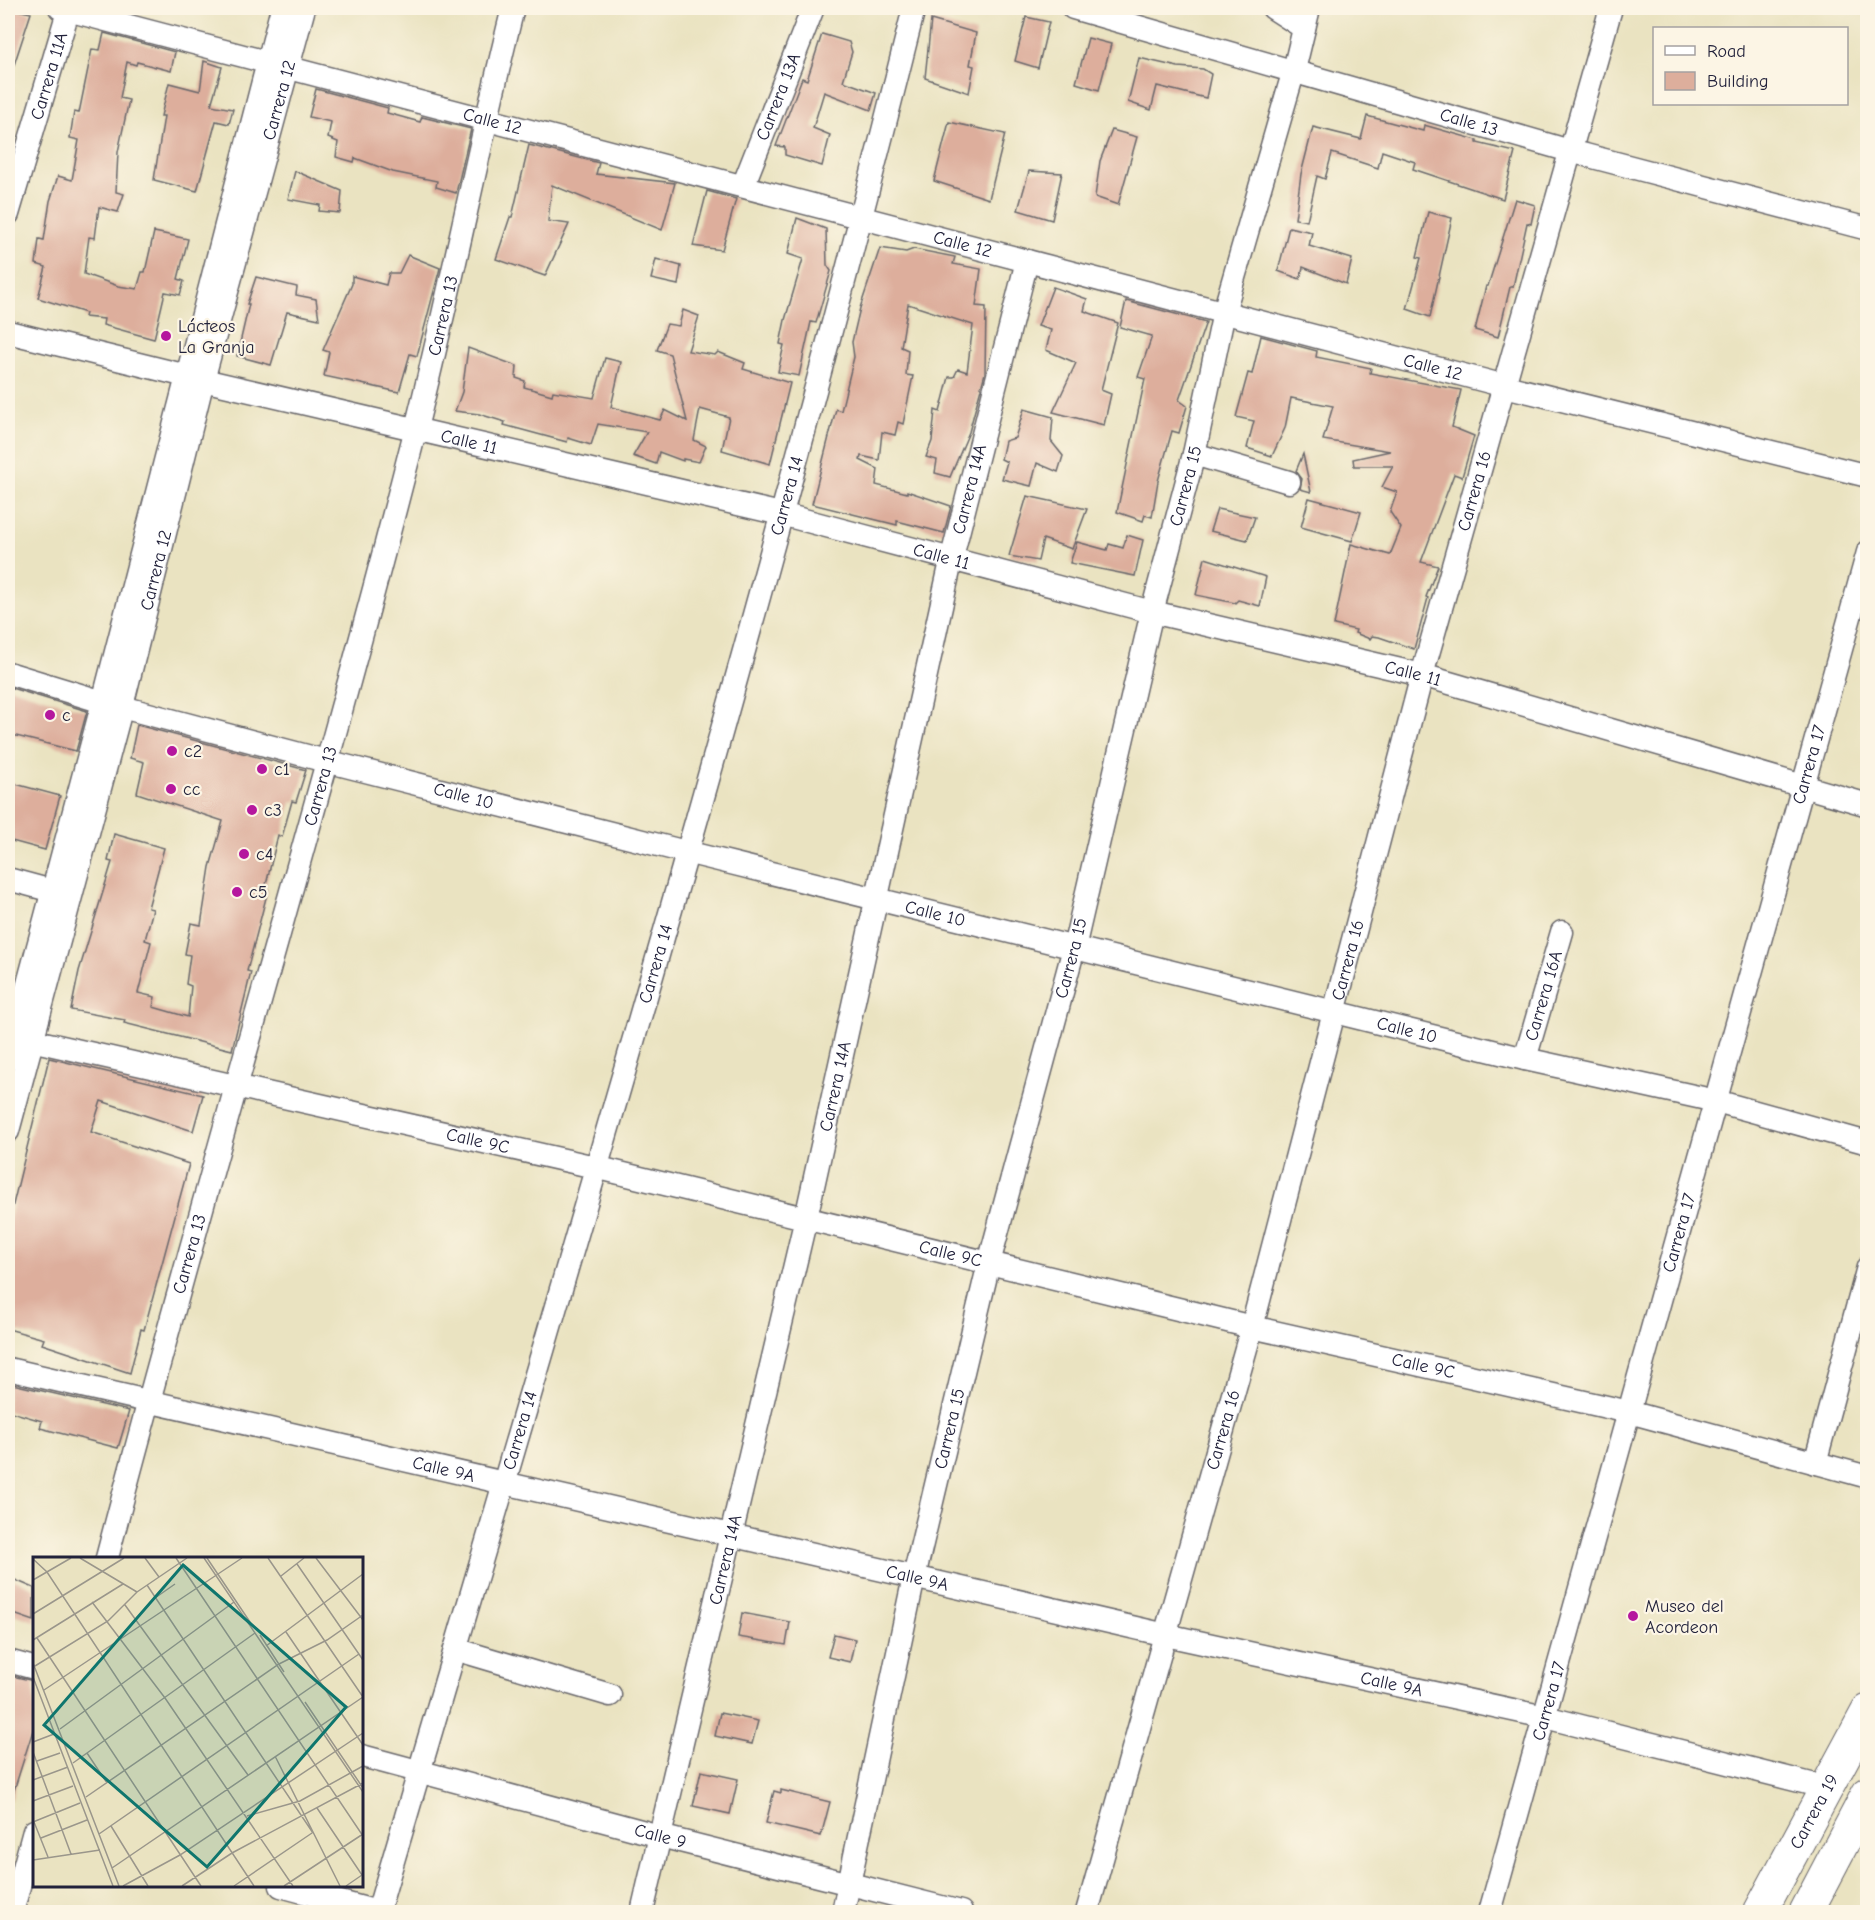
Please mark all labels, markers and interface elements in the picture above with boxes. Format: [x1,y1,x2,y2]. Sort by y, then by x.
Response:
legend [1653,27,1848,105]
street label: Carrera 11A [26,30,72,122]
text: Road [1707,41,1746,62]
street label: Carrera 13A [751,50,805,143]
street label: Carrera 12 [258,58,300,142]
text: Building [1707,71,1769,92]
street label: Calle 12 [461,103,524,139]
street label: Calle 13 [1437,104,1500,140]
street label: Calle 12 [931,226,994,262]
street label: Carrera 13 [423,274,462,358]
place label: Lácteos La Granja [178,316,254,358]
marker: Lácteos La Granja [159,329,173,343]
street label: Calle 12 [1401,349,1464,385]
street label: Calle 11 [439,425,500,458]
street label: Carrera 14A [948,442,991,536]
street label: Carrera 15 [1165,444,1206,528]
street label: Carrera 16 [1453,448,1496,533]
street label: Carrera 14 [766,454,807,538]
street label: Carrera 12 [136,528,176,612]
street label: Calle 11 [911,539,972,574]
street label: Calle 11 [1383,656,1444,691]
place label: c [62,705,71,726]
marker: c [43,708,57,722]
street label: Carrera 17 [1788,722,1830,806]
place label: c2 [184,741,202,762]
marker: c2 [165,744,179,758]
street label: Carrera 13 [299,744,341,828]
place label: c1 [274,759,290,780]
marker: c1 [255,762,269,776]
street label: Calle 10 [431,778,496,814]
place label: cc [183,779,201,800]
marker: cc [164,782,178,796]
place label: c3 [264,800,282,821]
marker: c3 [245,803,259,817]
place label: c4 [256,844,273,865]
marker: c4 [237,847,251,861]
place label: c5 [249,882,267,903]
marker: c5 [230,885,244,899]
street label: Calle 10 [903,896,968,931]
street label: Carrera 15 [1050,916,1091,1001]
street label: Carrera 16 [1327,918,1368,1003]
street label: Carrera 14 [634,922,677,1006]
street label: Carrera 16A [1520,948,1567,1043]
street label: Calle 10 [1375,1012,1439,1047]
street label: Carrera 14A [815,1039,855,1133]
street label: Calle 9C [444,1123,511,1158]
street label: Carrera 17 [1658,1190,1700,1275]
street label: Carrera 13 [168,1212,210,1296]
street label: Calle 9C [917,1236,984,1271]
street label: Calle 9C [1390,1348,1457,1383]
street label: Carrera 15 [930,1386,969,1471]
street label: Carrera 16 [1202,1387,1244,1472]
street label: Carrera 14 [498,1388,541,1472]
street label: Calle 9A [410,1452,477,1486]
street label: Carrera 14A [704,1513,746,1607]
inset map [33,1557,363,1887]
street label: Calle 9A [884,1561,951,1595]
place label: Museo del Acordeon [1645,1596,1724,1638]
marker: Museo del Acordeon [1626,1609,1640,1623]
street label: Carrera 17 [1528,1659,1570,1743]
street label: Calle 9A [1358,1667,1425,1701]
street label: Carrera 19 [1785,1770,1843,1853]
street label: Calle 9 [632,1819,689,1853]

